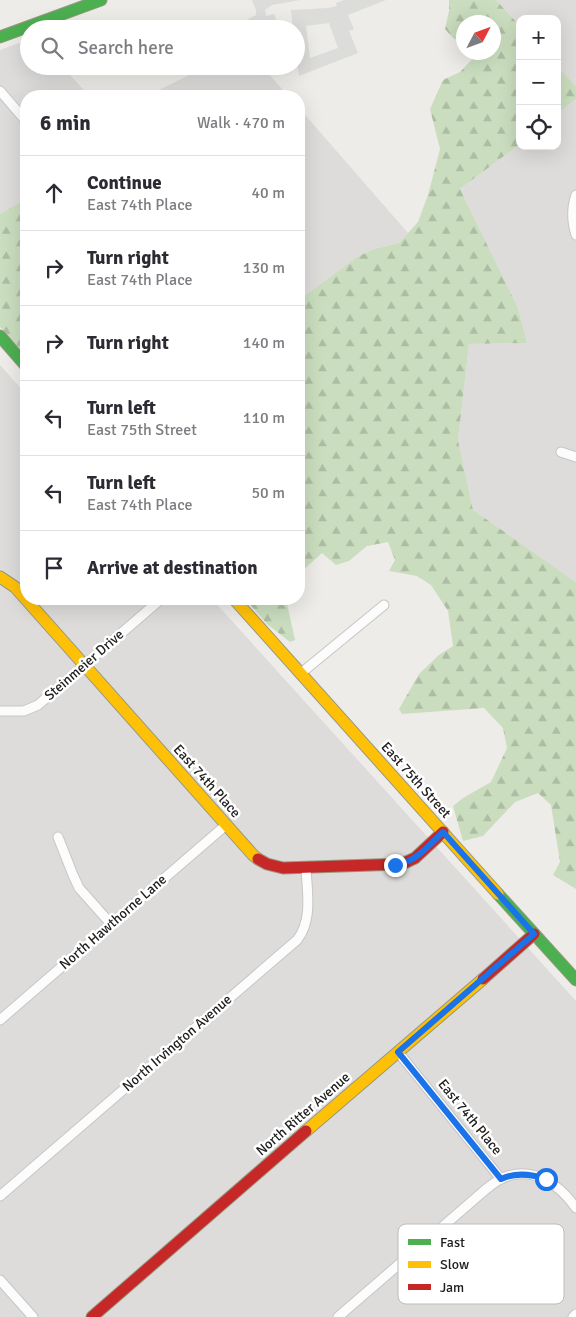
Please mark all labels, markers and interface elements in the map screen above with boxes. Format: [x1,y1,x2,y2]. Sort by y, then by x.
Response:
north arrow [456,15,501,60]
map controls [516,15,561,150]
button: + [516,15,561,60]
search box [20,20,305,75]
icon: search [38,34,66,62]
text: Search here [78,36,174,60]
button: − [516,60,561,105]
button: locate [516,105,561,150]
text: 6 min [40,110,91,136]
text: Walk · 470 m [197,113,285,133]
text: Continue [87,171,162,195]
icon: ahead [40,179,68,207]
text: 40 m [251,183,285,203]
text: East 74th Place [87,195,193,215]
text: Turn right [87,246,169,270]
icon: right [40,254,68,282]
text: 130 m [243,258,285,278]
text: East 74th Place [87,270,193,290]
icon: right [40,329,68,357]
text: Turn right [87,331,169,355]
text: 140 m [243,333,285,353]
text: Turn left [87,396,156,420]
icon: left [40,404,68,432]
text: 110 m [243,408,285,428]
text: East 75th Street [87,420,197,440]
text: Turn left [87,471,156,495]
icon: left [40,479,68,507]
text: 50 m [251,483,285,503]
text: East 74th Place [87,495,193,515]
icon: arrive [40,554,68,582]
text: Arrive at destination [87,556,258,580]
street label: Steinmeier Drive [41,626,127,704]
street label: East 75th Street [377,739,455,822]
street label: East 74th Place [170,741,244,821]
route end [384,854,407,877]
street label: North Hawthorne Lane [56,871,170,973]
street label: North Irvington Avenue [119,991,235,1095]
street label: North Ritter Avenue [253,1069,353,1159]
street label: East 74th Place [434,1076,506,1158]
route start [535,1168,558,1191]
legend [398,1224,564,1304]
text: Fast [440,1234,465,1251]
text: Slow [440,1256,469,1273]
text: Jam [440,1279,464,1296]

